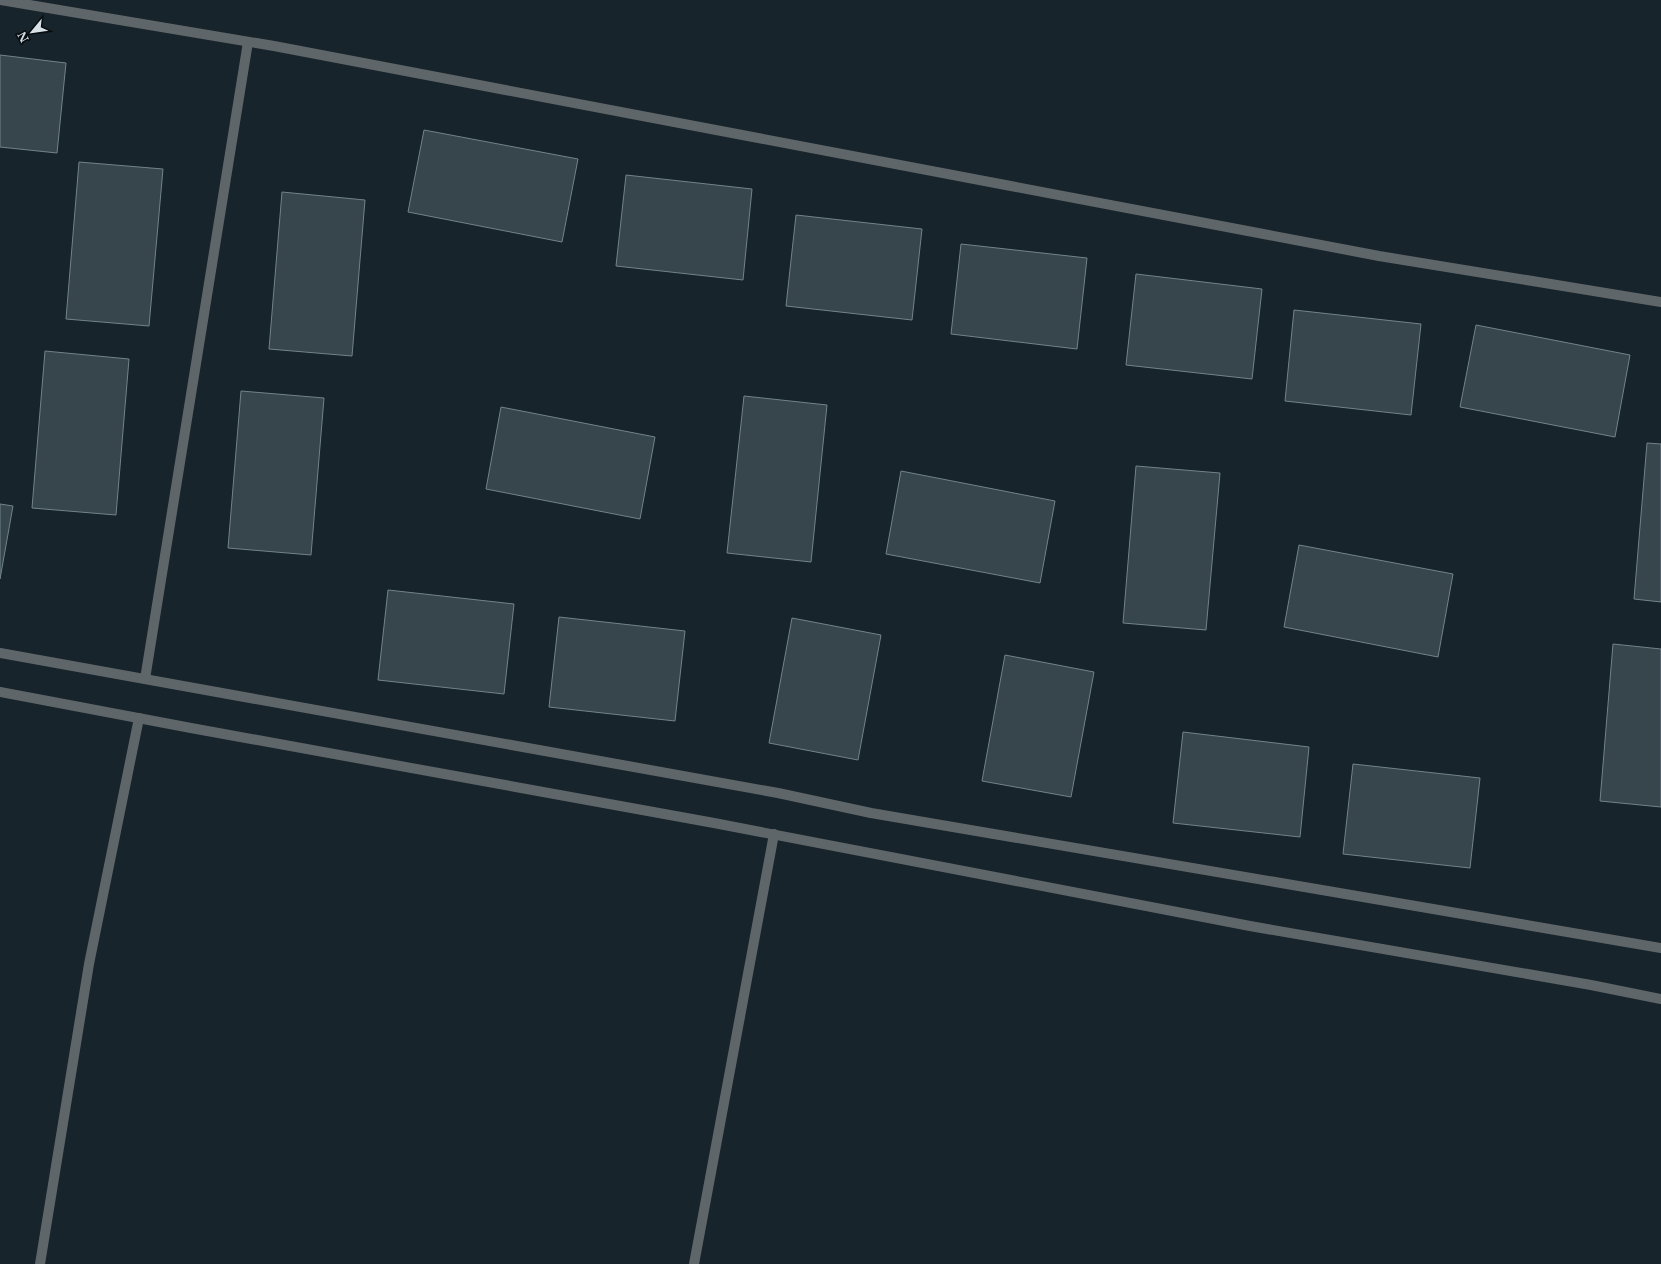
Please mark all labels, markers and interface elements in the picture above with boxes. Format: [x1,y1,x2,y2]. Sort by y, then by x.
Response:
north arrow [12,12,52,52]
text: N [14,28,32,45]

